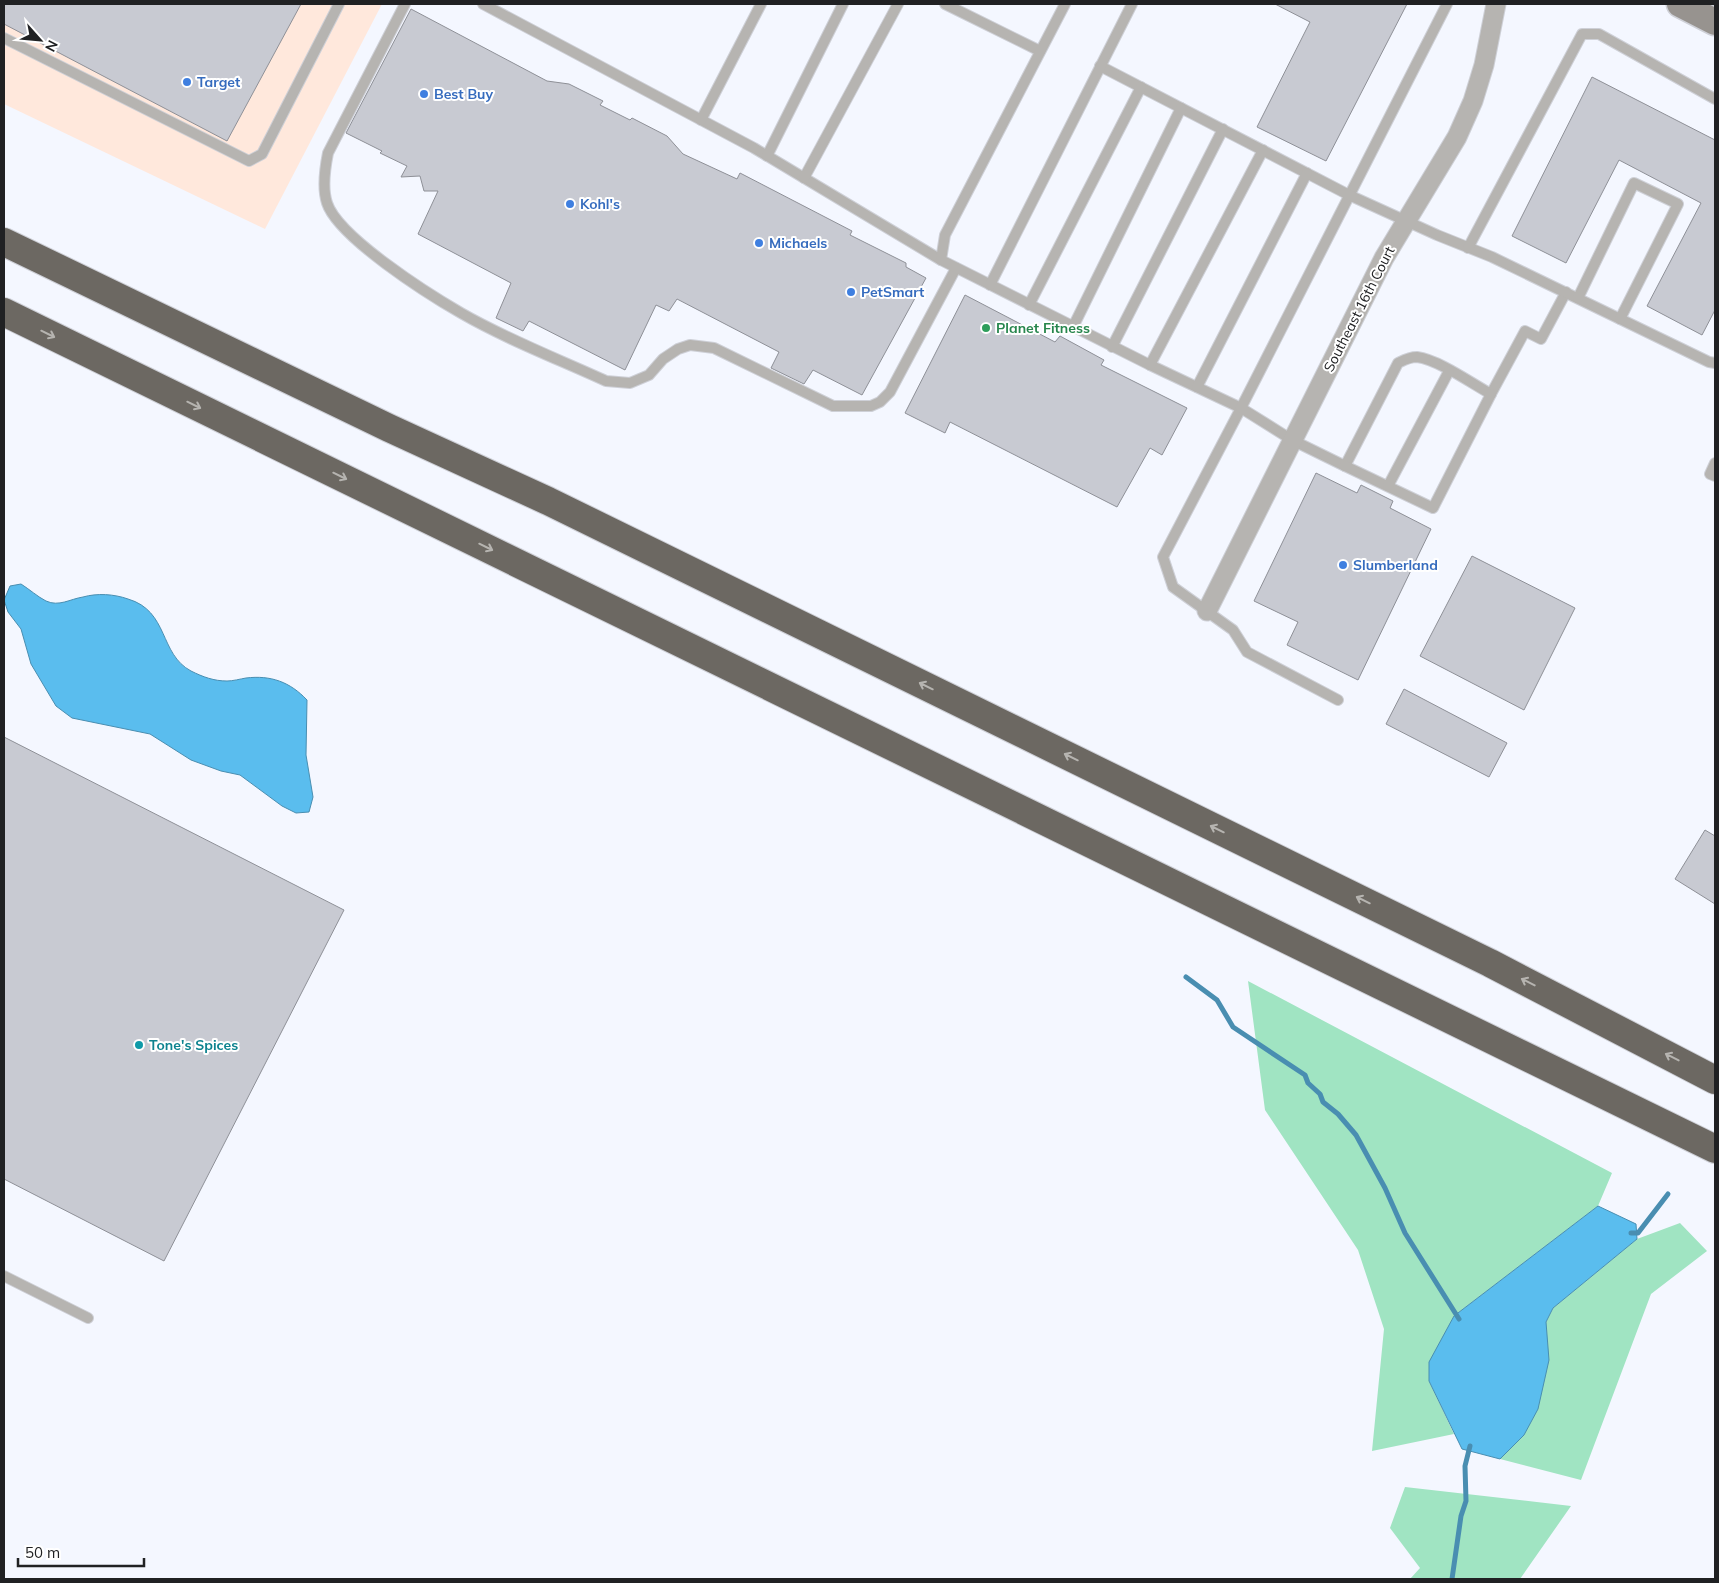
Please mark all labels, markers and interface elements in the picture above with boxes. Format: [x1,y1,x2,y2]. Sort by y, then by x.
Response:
north arrow [15,15,65,65]
text: N [41,37,62,55]
place label: Target [197,73,241,91]
marker: Target [181,76,193,88]
place label: Best Buy [434,85,493,103]
marker: Best Buy [418,88,430,100]
place label: Kohl's [580,195,620,213]
marker: Kohl's [564,198,576,210]
place label: Michaels [769,234,827,252]
marker: Michaels [753,237,765,249]
street label: Southeast 16th Court [1320,243,1398,375]
place label: PetSmart [861,283,925,301]
marker: PetSmart [845,286,857,298]
place label: Planet Fitness [996,319,1090,337]
marker: Planet Fitness [980,322,992,334]
one-way arrow [40,329,55,339]
one-way arrow [186,400,201,410]
one-way arrow [332,472,347,481]
one-way arrow [478,543,493,553]
place label: Slumberland [1353,556,1438,574]
marker: Slumberland [1337,559,1349,571]
one-way arrow [918,681,933,691]
one-way arrow [1064,752,1079,762]
one-way arrow [1210,824,1225,833]
one-way arrow [1356,895,1371,905]
one-way arrow [1520,977,1535,987]
place label: Tone's Spices [149,1036,238,1054]
marker: Tone's Spices [133,1039,145,1051]
one-way arrow [1665,1052,1680,1061]
scale bar [18,1536,144,1568]
text: 50 m [25,1543,60,1562]

